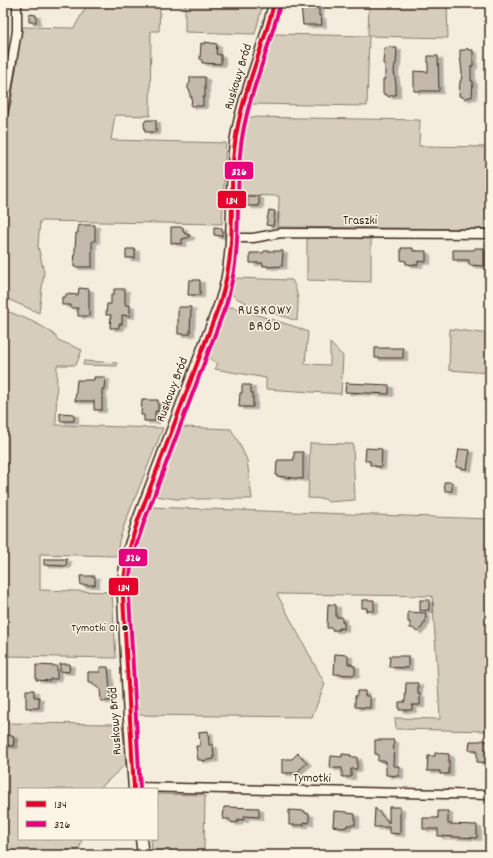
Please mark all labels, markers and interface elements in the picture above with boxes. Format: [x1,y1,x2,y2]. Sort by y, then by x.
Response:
street label: Ruskowy Bród [220,42,258,112]
line badge: 326 [224,161,254,180]
text: 326 [231,165,247,181]
line badge: 134 [217,190,247,209]
text: 134 [226,194,238,210]
street label: Traszki [343,212,378,231]
district label: RUSKOWY BRÓD [238,301,292,337]
street label: Ruskowy Bród [152,355,194,425]
line badge: 326 [118,548,148,567]
text: 326 [125,551,141,567]
line badge: 134 [108,577,139,596]
text: 134 [118,581,130,597]
place label: Tymotki 01 [71,620,118,637]
marker: Tymotki 01 [120,623,130,633]
street label: Ruskowy Bród [104,686,128,756]
street label: Tymotki [293,769,332,789]
legend [18,788,158,840]
text: 134 [54,797,67,814]
text: 326 [54,817,71,834]

